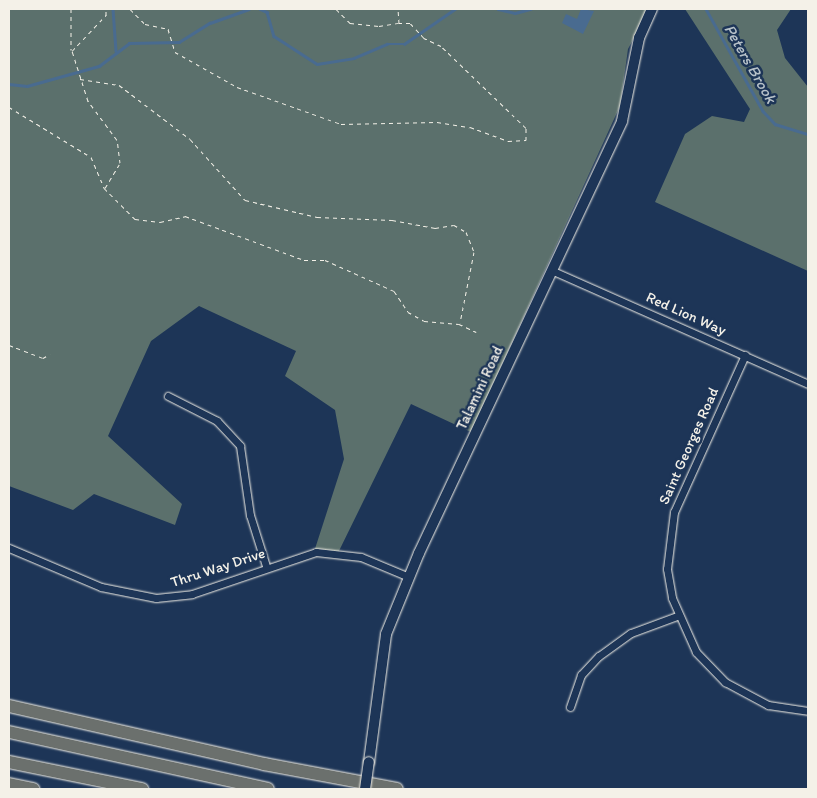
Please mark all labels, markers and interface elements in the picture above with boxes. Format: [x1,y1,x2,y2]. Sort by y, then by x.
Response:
water label: Peters Brook [720,21,780,107]
street label: Red Lion Way [643,288,729,340]
street label: Talamini Road [453,343,507,433]
street label: Saint Georges Road [655,385,723,507]
street label: Thru Way Drive [169,544,267,592]

